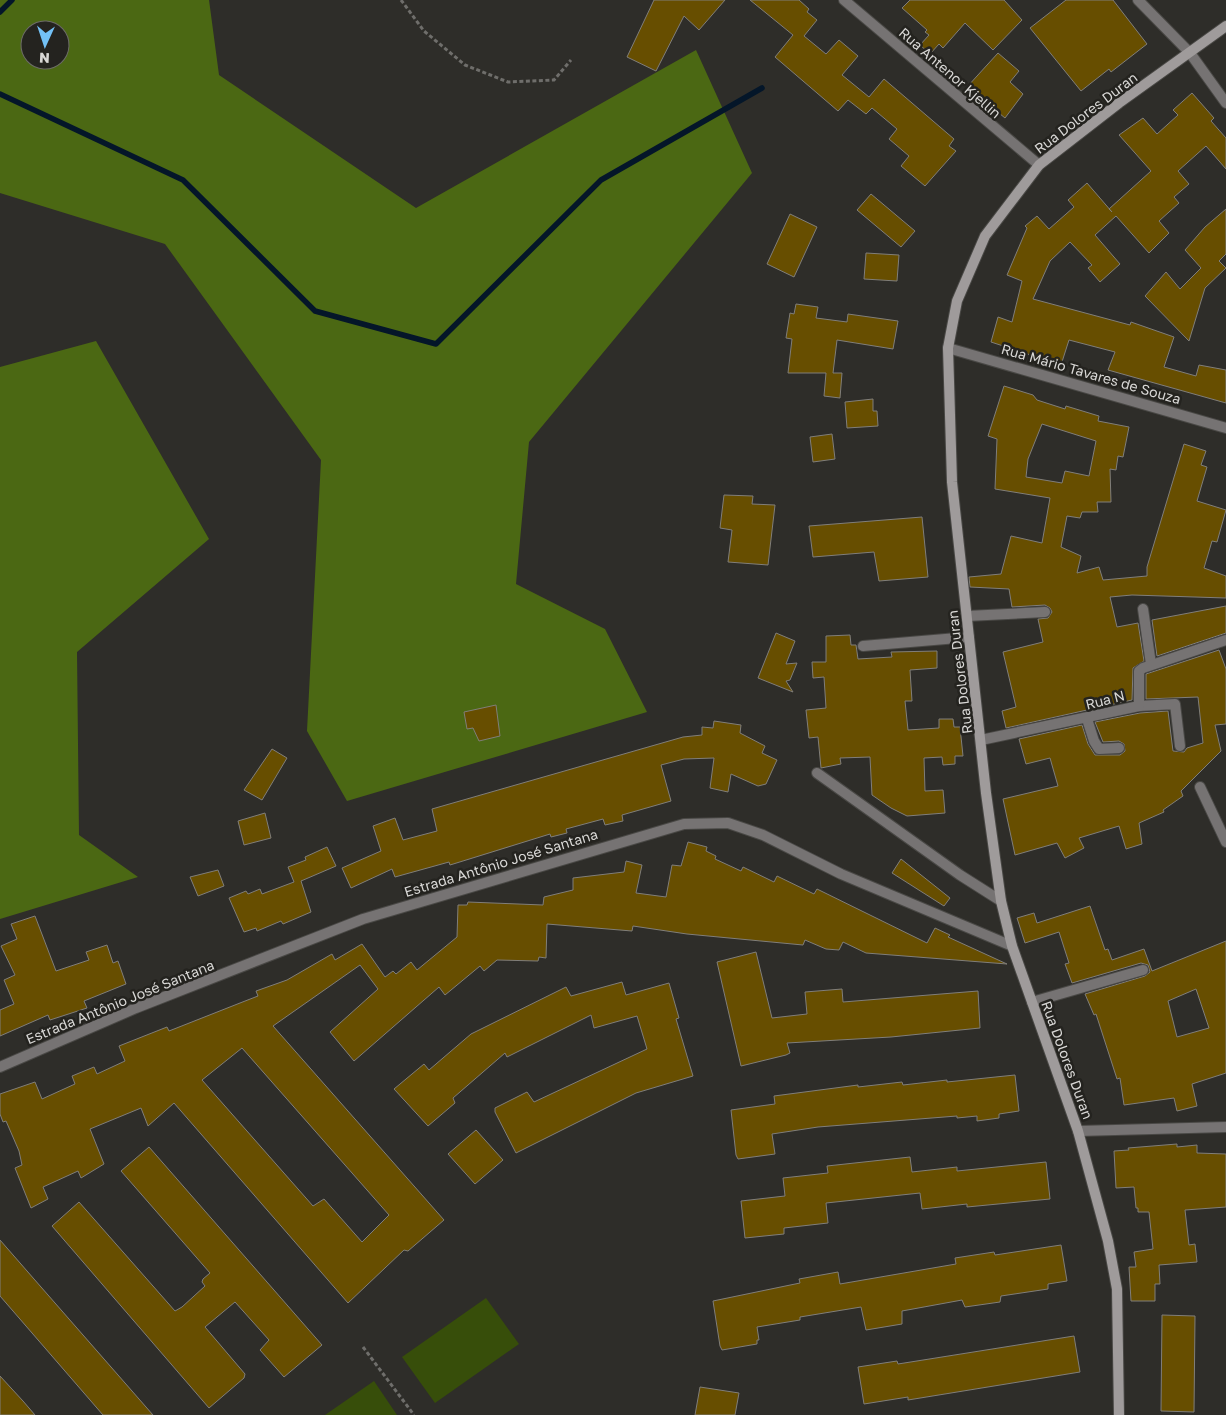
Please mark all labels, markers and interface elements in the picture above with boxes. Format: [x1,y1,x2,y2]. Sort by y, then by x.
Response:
north arrow [20,20,70,70]
street label: Rua Antenor Kjellin [896,24,1005,122]
text: N [39,50,50,67]
street label: Rua Dolores Duran [1031,68,1141,157]
street label: Rua Mário Tavares de Souza [999,340,1183,407]
street label: Rua Dolores Duran [943,609,976,735]
street label: Rua N [1084,686,1126,713]
street label: Estrada Antônio José Santana [402,825,600,900]
street label: Estrada Antônio José Santana [23,956,216,1047]
street label: Rua Dolores Duran [1038,998,1097,1121]

